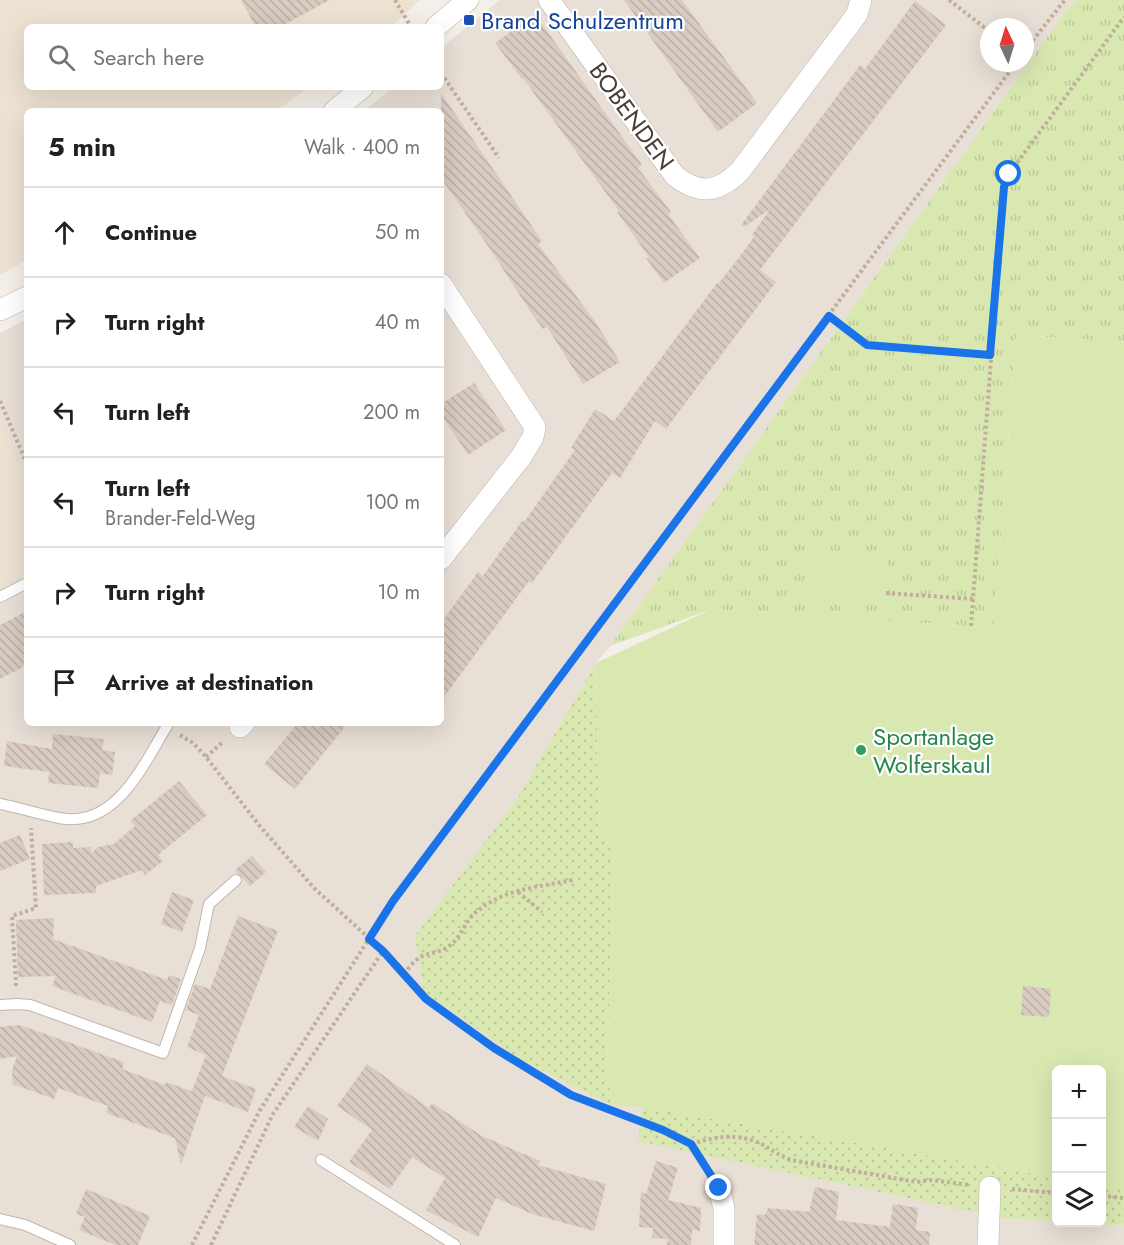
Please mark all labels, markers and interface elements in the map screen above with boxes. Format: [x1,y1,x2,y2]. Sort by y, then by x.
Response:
place label: Brand Schulzentrum [481,3,684,38]
marker: Brand Schulzentrum [462,13,476,27]
north arrow [980,18,1034,72]
search box [24,24,444,90]
icon: search [45,41,78,74]
text: Search here [93,41,204,73]
street label: BOBENDEN [581,55,683,177]
text: 5 min [48,128,116,166]
text: Walk · 400 m [304,133,420,162]
route start [995,160,1021,186]
icon: ahead [48,216,81,249]
text: Continue [105,216,197,248]
text: 50 m [375,218,420,247]
icon: right [48,306,81,339]
text: Turn right [105,306,205,338]
text: 40 m [375,308,420,337]
icon: left [48,396,81,429]
text: Turn left [105,396,190,428]
text: 200 m [363,398,420,427]
text: Turn left [105,472,190,504]
icon: left [48,486,81,519]
text: 100 m [365,488,420,517]
text: Brander-Feld-Weg [105,504,256,533]
icon: right [48,576,81,609]
text: Turn right [105,576,205,608]
text: 10 m [377,578,420,607]
icon: arrive [48,666,81,699]
text: Arrive at destination [105,666,314,698]
place label: Sportanlage Wolferskaul [873,719,994,782]
marker: Sportanlage Wolferskaul [854,743,868,757]
map controls [1052,1065,1106,1227]
button: + [1052,1065,1106,1119]
button: − [1052,1119,1106,1173]
button: layers [1052,1173,1106,1227]
route end [705,1174,731,1200]

